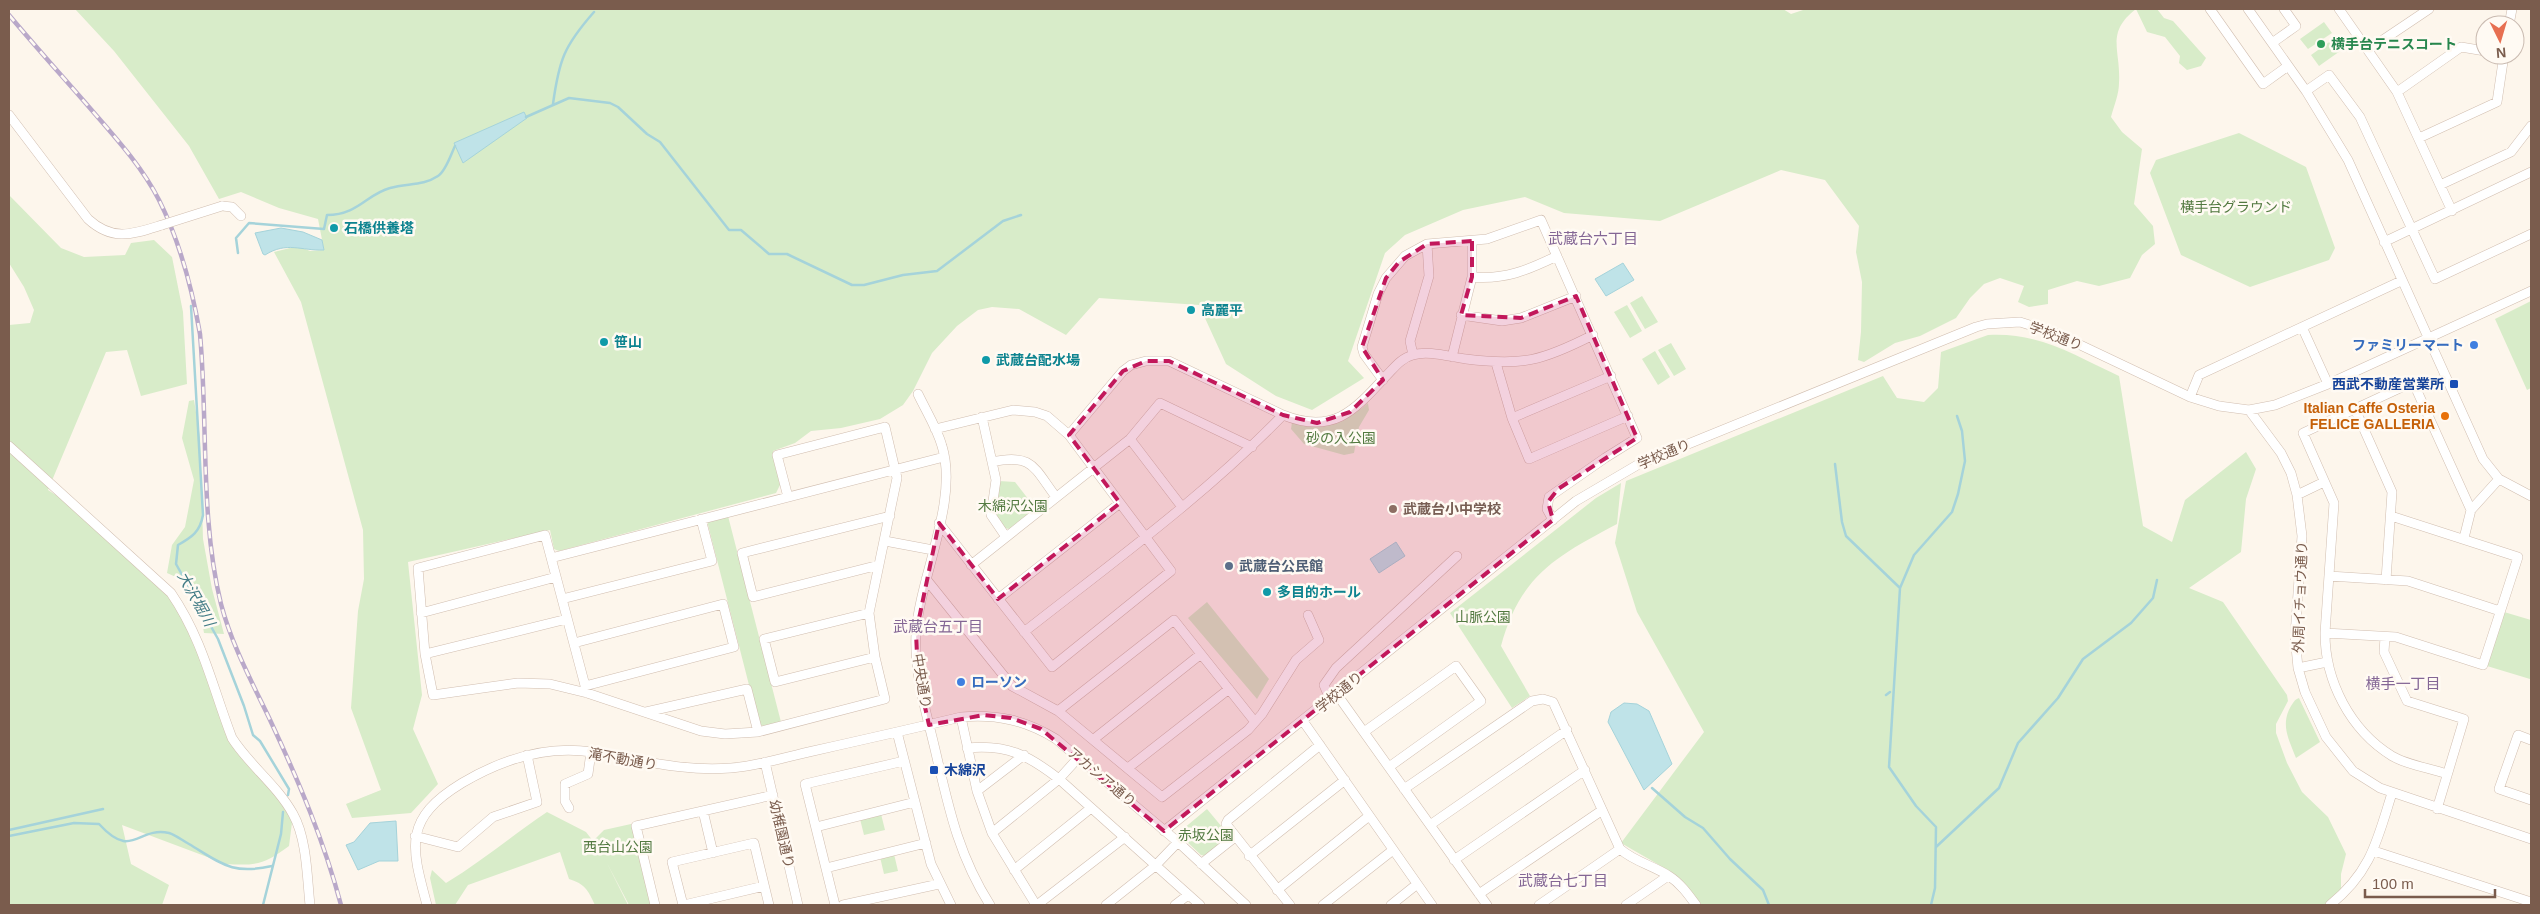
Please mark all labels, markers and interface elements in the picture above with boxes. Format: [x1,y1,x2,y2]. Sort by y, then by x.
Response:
north arrow [2475,15,2525,65]
place label: 横手台テニスコート [2331,36,2457,52]
marker: 横手台テニスコート [2315,38,2327,50]
text: N [2495,45,2507,61]
park label: 横手台グラウンド [2180,199,2292,215]
place label: 石橋供養塔 [344,220,414,236]
marker: 石橋供養塔 [328,222,340,234]
district label: 武蔵台六丁目 [1548,230,1638,247]
place label: 高麗平 [1201,302,1243,318]
marker: 高麗平 [1185,304,1197,316]
street label: 学校通り [2027,318,2085,354]
place label: 笹山 [614,334,642,350]
marker: 笹山 [598,336,610,348]
place label: ファミリーマート [2352,337,2464,353]
marker: ファミリーマート [2468,339,2480,351]
place label: 武蔵台配水場 [996,352,1080,368]
marker: 武蔵台配水場 [980,354,992,366]
place label: 西武不動産営業所 [2332,376,2444,392]
marker: 西武不動産営業所 [2448,378,2460,390]
place label: Italian Caffe Osteria FELICE GALLERIA [2304,400,2435,432]
marker: Italian Caffe Osteria FELICE GALLERIA [2439,410,2451,422]
park label: 砂の入公園 [1306,430,1376,446]
street label: 学校通り [1635,436,1693,472]
park label: 木綿沢公園 [978,498,1048,514]
place label: 武蔵台小中学校 [1403,501,1501,517]
marker: 武蔵台小中学校 [1387,503,1399,515]
street label: 外周イチョウ通り [2290,541,2310,653]
place label: 武蔵台公民館 [1239,558,1323,574]
marker: 武蔵台公民館 [1223,560,1235,572]
water label: 大沢堀川 [174,568,219,631]
place label: 多目的ホール [1277,584,1361,600]
marker: 多目的ホール [1261,586,1273,598]
park label: 山脈公園 [1455,609,1511,625]
district label: 武蔵台五丁目 [893,618,983,635]
street label: 中央通り [910,652,934,710]
street label: 学校通り [1312,668,1366,716]
place label: ローソン [971,674,1027,690]
district label: 横手一丁目 [2365,675,2441,692]
marker: ローソン [955,676,967,688]
street label: アカシア通り [1065,744,1139,810]
street label: 滝不動通り [587,745,659,773]
place label: 木綿沢 [944,762,986,778]
marker: 木綿沢 [928,764,940,776]
street label: 幼稚園通り [766,798,798,870]
park label: 赤坂公園 [1178,827,1234,843]
park label: 西台山公園 [583,839,653,855]
scale bar [2365,866,2495,898]
district label: 武蔵台七丁目 [1518,872,1608,889]
text: 100 m [2372,875,2414,892]

